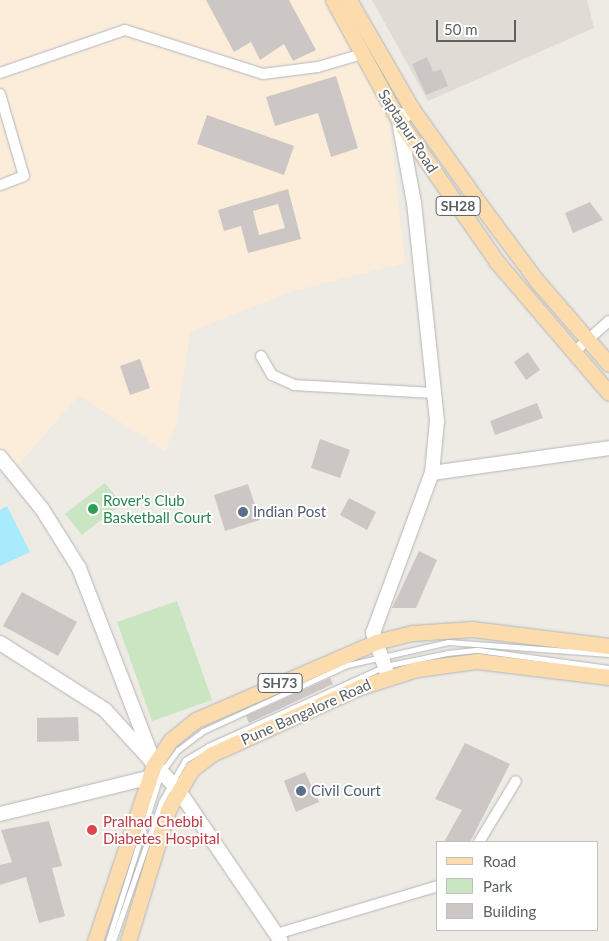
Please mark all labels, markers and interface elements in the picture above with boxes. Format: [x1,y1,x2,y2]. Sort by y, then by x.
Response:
scale bar [439,10,519,42]
text: 50 m [444,20,478,38]
street label: Saptapur Road [374,86,442,176]
road number: SH28 [436,195,480,218]
place label: Rover's Club Basketball Court [103,491,211,526]
marker: Rover's Club Basketball Court [87,503,99,515]
place label: Indian Post [253,503,326,521]
marker: Indian Post [237,506,249,518]
road number: SH73 [258,671,302,694]
street label: Pune Bangalore Road [238,675,374,749]
place label: Civil Court [311,782,381,800]
marker: Civil Court [295,785,307,797]
place label: Pralhad Chebbi Diabetes Hospital [103,812,220,847]
marker: Pralhad Chebbi Diabetes Hospital [85,823,99,837]
legend [436,841,599,931]
text: Road [483,852,516,870]
text: Park [483,877,512,895]
text: Building [483,902,536,920]

